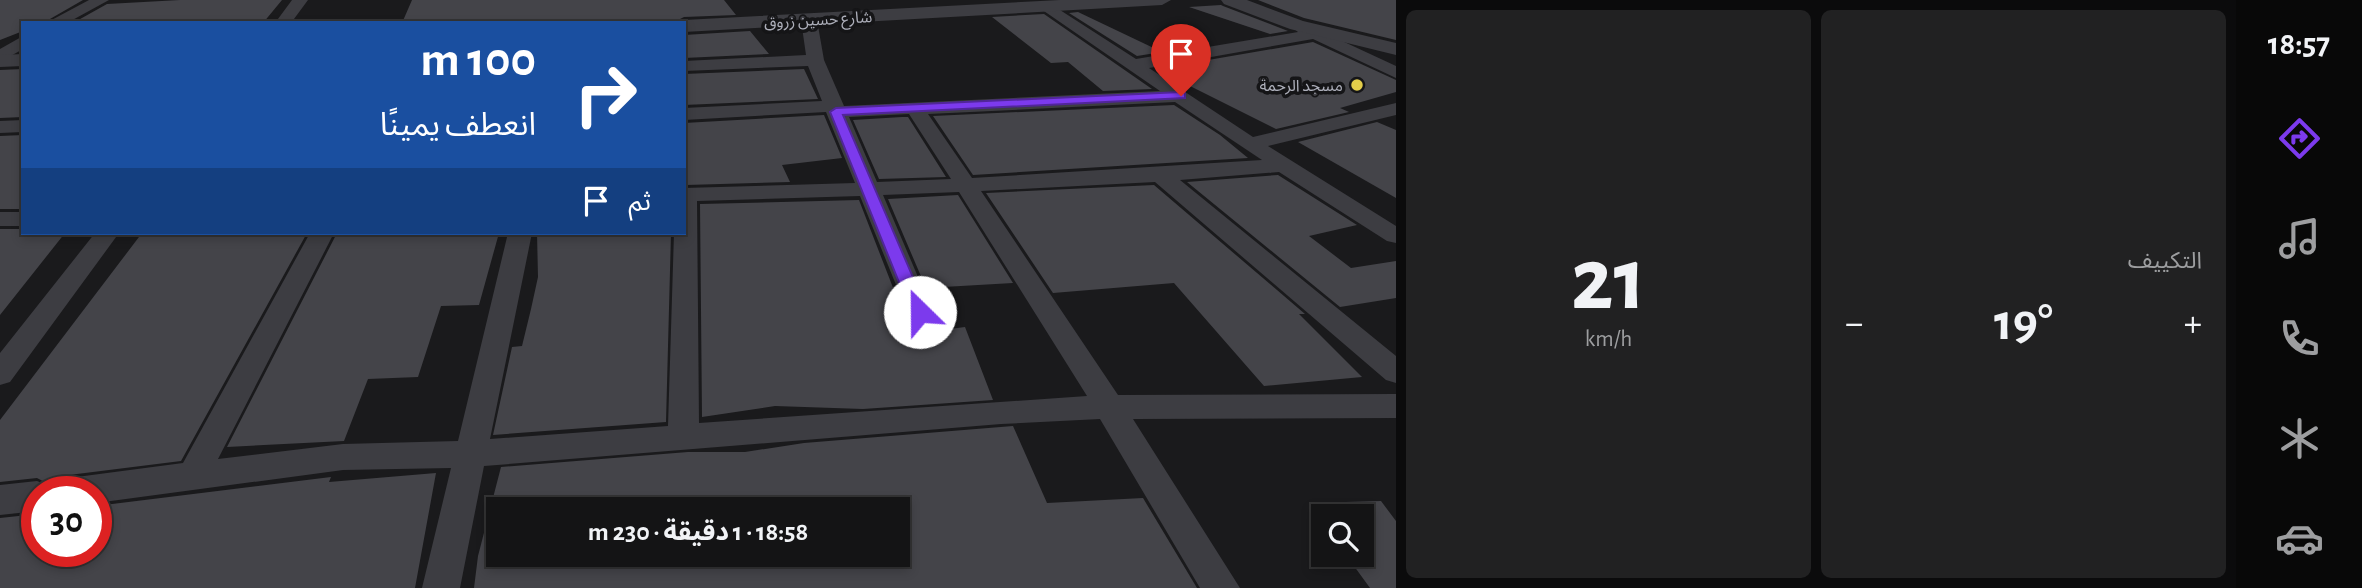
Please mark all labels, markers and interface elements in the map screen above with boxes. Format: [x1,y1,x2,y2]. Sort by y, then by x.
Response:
street label: شارع حسين زروق [763,9,873,35]
pin [1151,24,1211,96]
text: 18:57 [2268,28,2330,60]
icon: arrive [1162,35,1200,73]
text: 100 m [420,36,536,85]
icon: right [560,49,651,140]
marker: مسجد الرحمة [1349,77,1365,93]
place label: مسجد الرحمة [1260,78,1343,95]
text: انعطف يمينًا [380,109,536,141]
icon: directions [2275,114,2324,163]
icon: arrive [577,182,615,220]
text: ثم [629,189,651,215]
icon: music [2275,214,2324,263]
text: 21 [1571,235,1646,326]
text: التكييف [2128,250,2202,273]
position arrow [883,275,957,349]
text: 19° [1994,297,2053,349]
text: − [1845,305,1863,343]
text: + [2184,305,2202,343]
icon: phone [2275,314,2324,363]
text: km/h [1585,328,1632,351]
icon: climate [2275,414,2324,463]
speed limit sign: 30 [21,476,112,567]
map controls [1311,504,1374,567]
button: search [1311,504,1374,567]
icon: car [2275,514,2324,563]
text: 18:58 · 1 دقيقة · 230 m [588,519,808,545]

